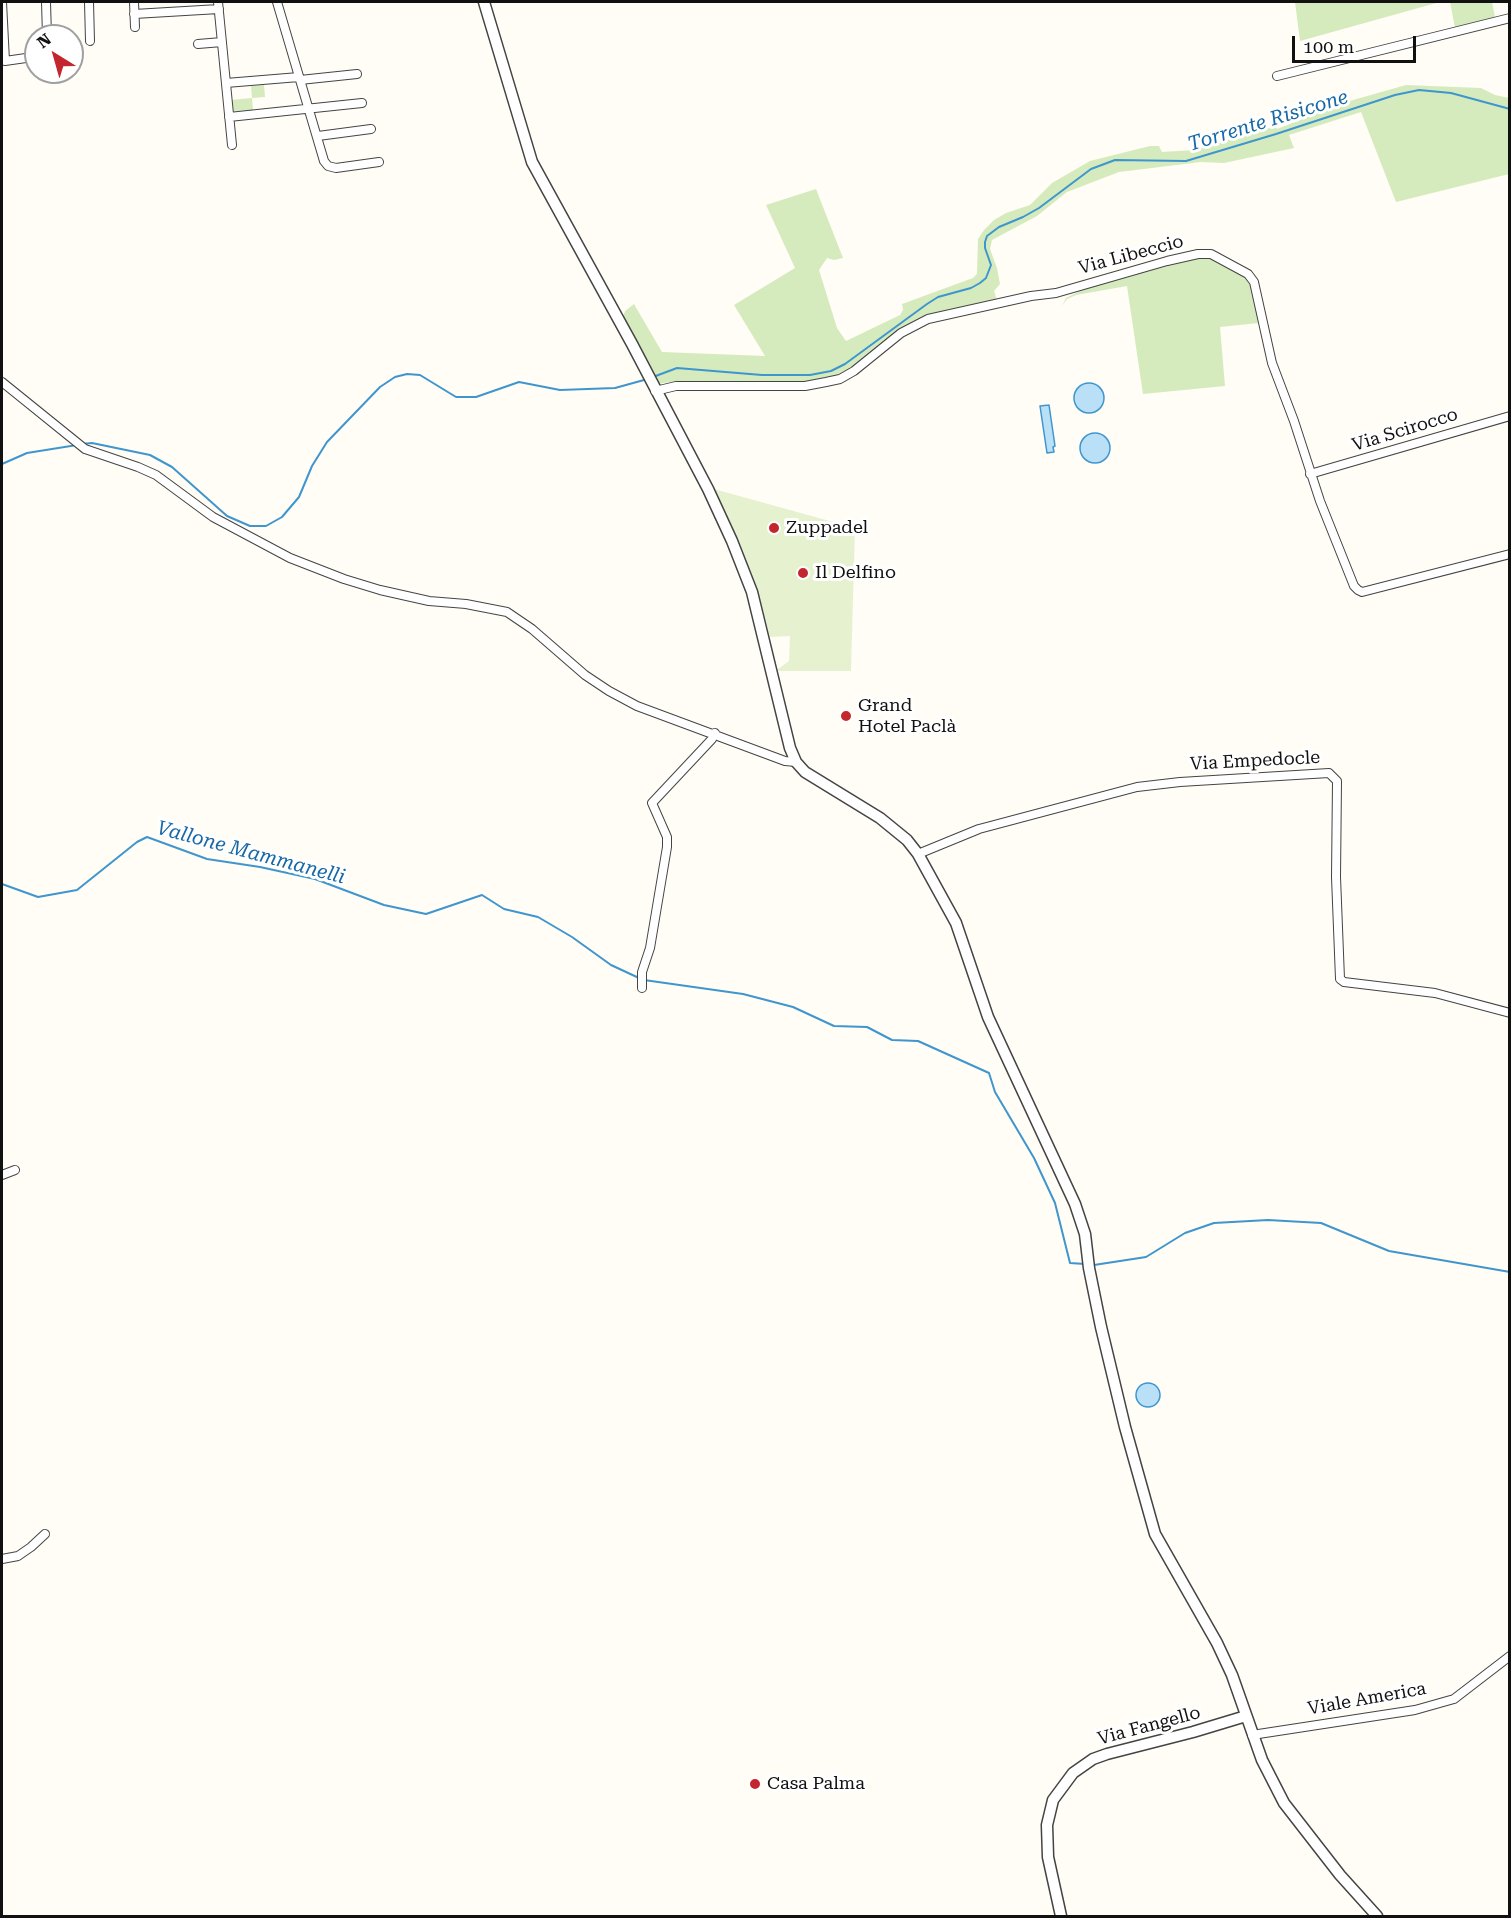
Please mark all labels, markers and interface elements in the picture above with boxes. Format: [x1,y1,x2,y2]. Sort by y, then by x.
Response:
north arrow [24,24,84,84]
scale bar [1295,24,1420,62]
text: N [33,30,55,52]
text: 100 m [1303,36,1354,57]
water label: Torrente Risicone [1185,85,1351,157]
street label: Via Libeccio [1076,231,1186,279]
street label: Via Scirocco [1350,404,1460,456]
place label: Zuppadel [786,517,868,539]
marker: Zuppadel [767,521,781,535]
place label: Il Delfino [815,562,896,584]
marker: Il Delfino [796,566,810,580]
place label: Grand Hotel Paclà [858,695,956,738]
marker: Grand Hotel Paclà [839,709,853,723]
street label: Via Empedocle [1189,747,1321,775]
water label: Vallone Mammanelli [154,816,348,890]
street label: Viale America [1306,1678,1428,1720]
street label: Via Fangello [1095,1702,1203,1750]
place label: Casa Palma [767,1773,865,1795]
marker: Casa Palma [748,1777,762,1791]

